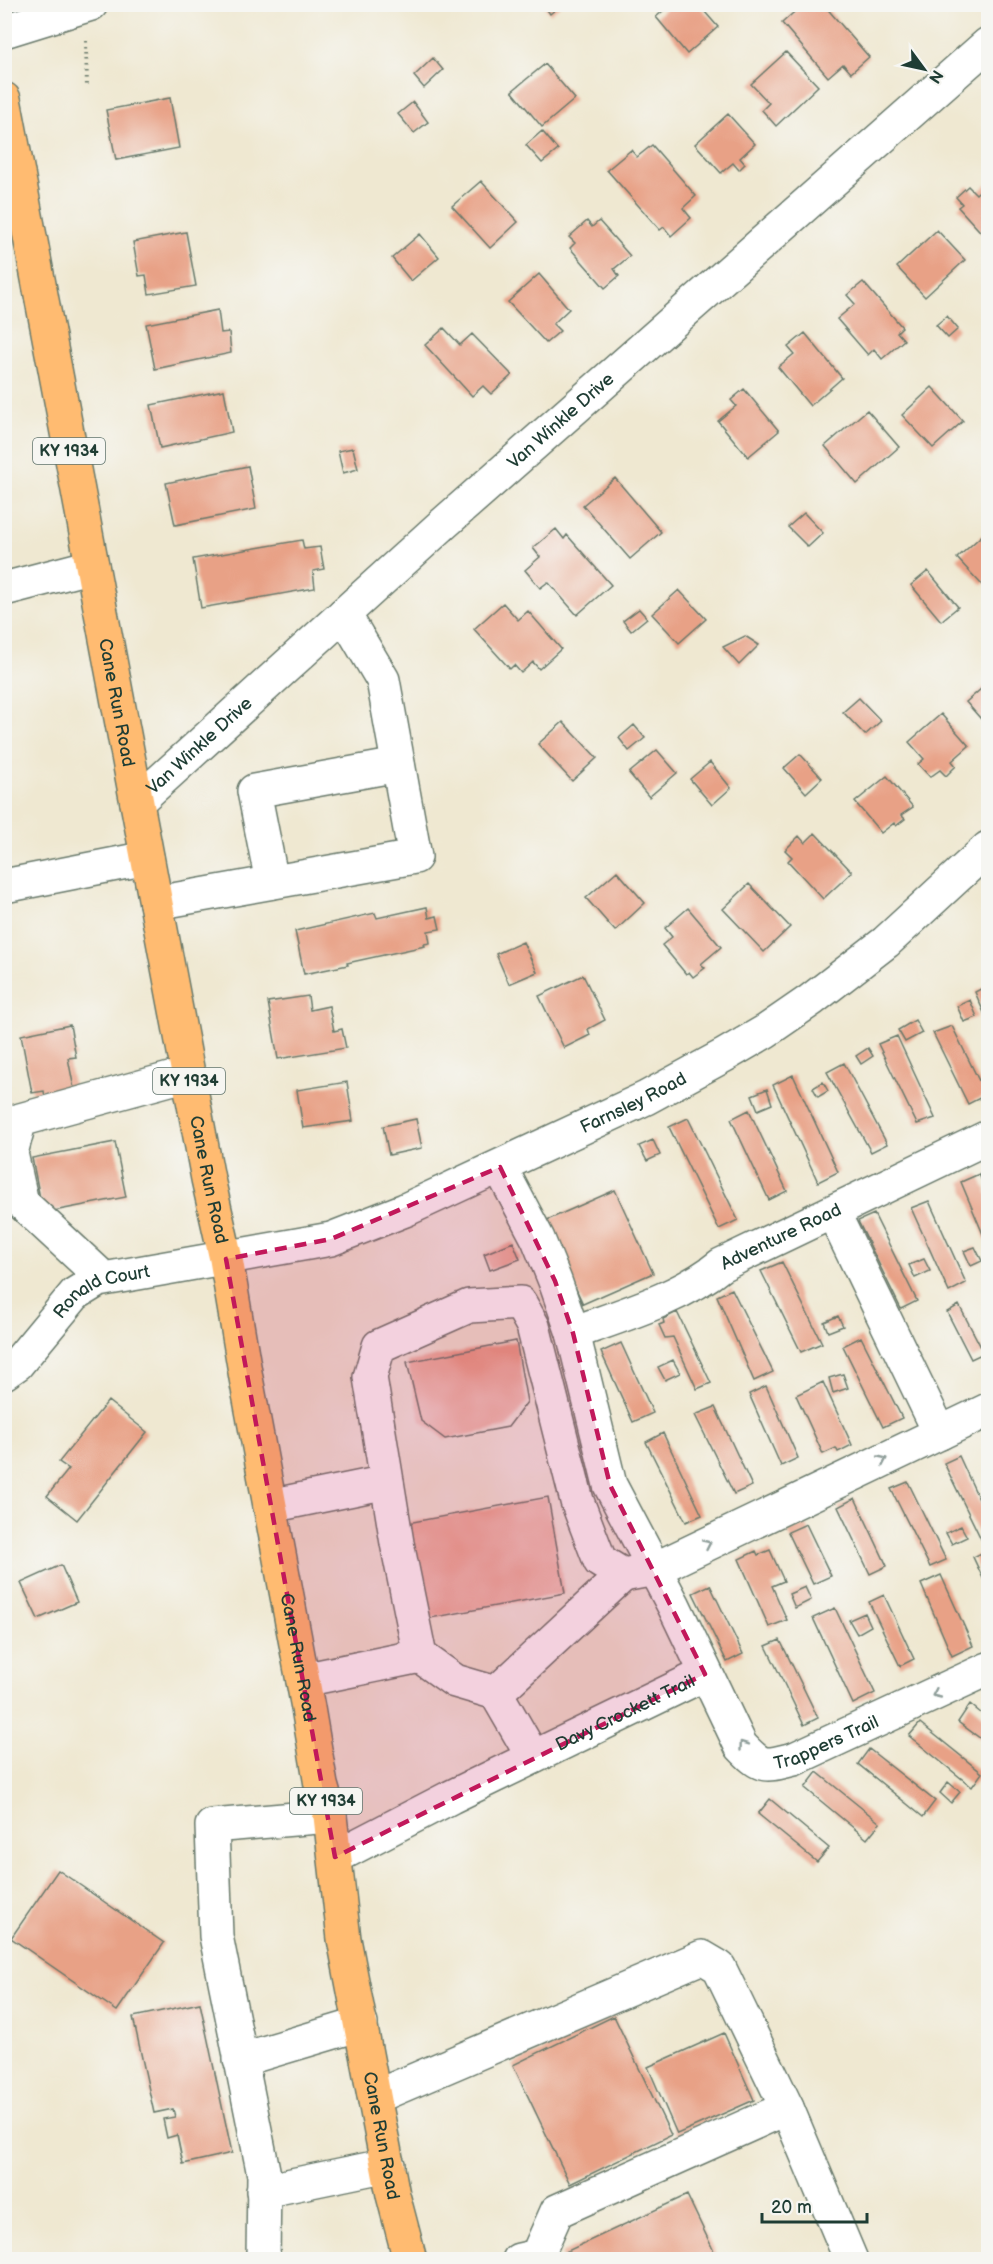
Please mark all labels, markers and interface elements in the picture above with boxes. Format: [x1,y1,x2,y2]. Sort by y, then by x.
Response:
north arrow [894,39,954,99]
text: N [924,66,947,87]
street label: Van Winkle Drive [503,368,618,473]
road number: KY 1934 [33,438,105,464]
street label: Cane Run Road [94,637,139,768]
street label: Van Winkle Drive [142,692,256,799]
road number: KY 1934 [153,1068,225,1094]
street label: Farnsley Road [577,1068,690,1138]
street label: Cane Run Road [186,1114,233,1246]
street label: Adventure Road [717,1199,844,1274]
street label: Ronald Court [49,1261,152,1323]
one-way arrow [877,1455,888,1467]
one-way arrow [701,1539,712,1551]
street label: Cane Run Road [276,1591,321,1723]
street label: Davy Crockett Trail [552,1670,698,1755]
one-way arrow [931,1686,942,1698]
street label: Trappers Trail [772,1711,882,1774]
one-way arrow [739,1741,750,1752]
road number: KY 1934 [290,1788,362,1814]
street label: Cane Run Road [359,2070,404,2202]
scale bar [762,2186,867,2224]
text: 20 m [771,2197,812,2218]

